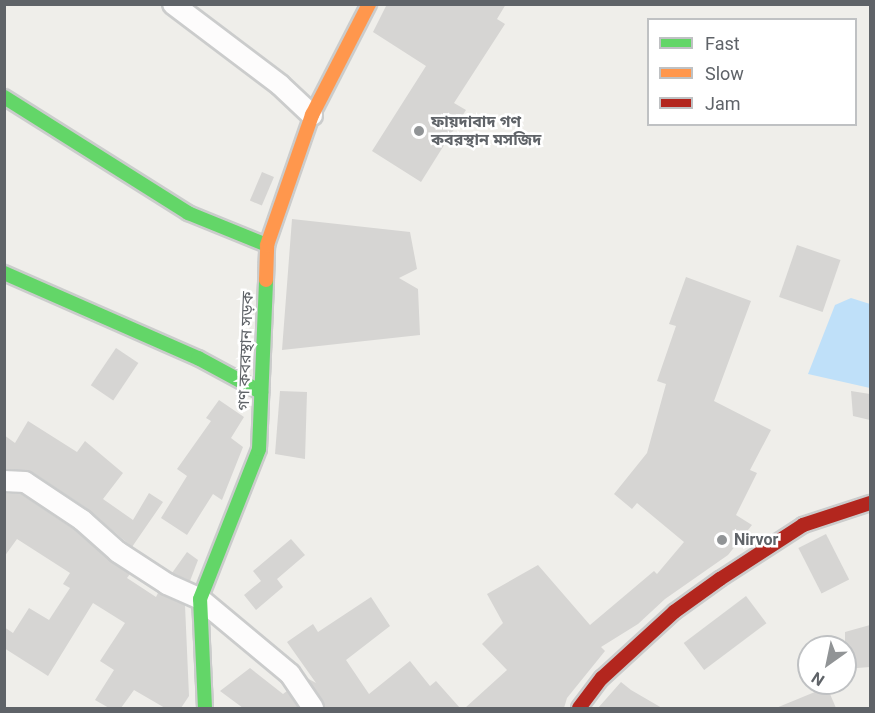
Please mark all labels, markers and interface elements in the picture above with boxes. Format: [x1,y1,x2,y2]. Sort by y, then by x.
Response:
legend [647,18,857,126]
text: Fast [705,33,740,54]
text: Slow [705,63,744,84]
text: Jam [705,93,741,114]
place label: ফায়দাবাদ গণ কবরস্থান মসজিদ [431,112,541,150]
marker: ফায়দাবাদ গণ কবরস্থান মসজিদ [412,124,426,138]
street label: গণ কবরস্থান সড়ক [234,291,258,411]
place label: Nirvor [734,530,778,550]
marker: Nirvor [715,533,729,547]
north arrow [797,635,857,695]
text: N [808,668,828,690]

